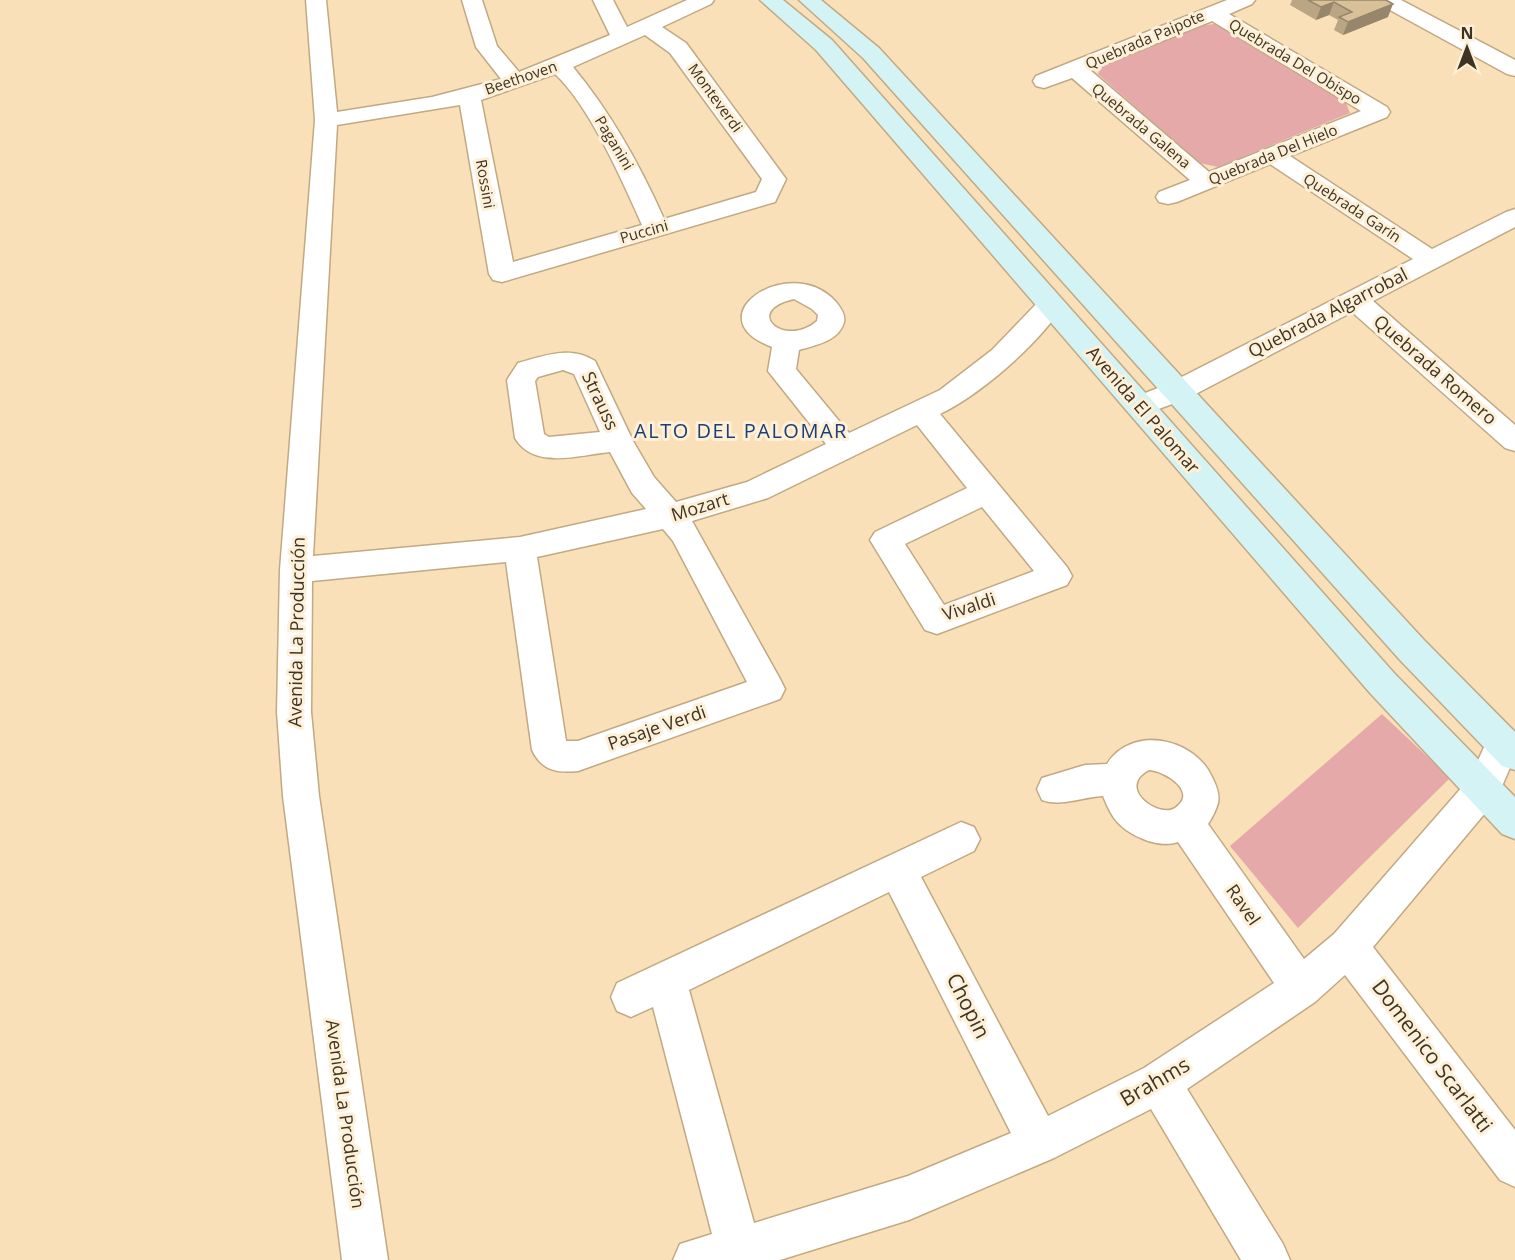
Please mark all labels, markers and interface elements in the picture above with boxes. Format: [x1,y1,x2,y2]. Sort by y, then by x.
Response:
street label: Quebrada Paipote [1082,5,1207,73]
street label: Quebrada Del Obispo [1226,14,1366,109]
north arrow [1437,18,1497,78]
text: N [1460,22,1474,44]
street label: Beethoven [482,55,559,99]
street label: Monteverdi [684,59,748,136]
street label: Quebrada Galena [1088,78,1195,173]
street label: Paganini [591,112,639,173]
street label: Quebrada Del Hielo [1205,119,1340,189]
street label: Rossini [472,158,500,210]
street label: Quebrada Garín [1300,168,1405,246]
street label: Puccini [617,215,670,247]
street label: Quebrada Algarrobal [1244,261,1411,363]
street label: Quebrada Romero [1369,309,1502,430]
street label: Avenida El Palomar [1082,341,1206,479]
street label: Strauss [577,367,625,434]
district label: ALTO DEL PALOMAR [634,417,848,444]
street label: Mozart [668,486,732,526]
street label: Avenida La Producción [282,537,310,727]
street label: Vivaldi [939,586,998,626]
street label: Pasaje Verdi [604,699,709,755]
street label: Ravel [1221,879,1266,930]
street label: Chopin [941,968,997,1043]
street label: Domenico Scarlatti [1366,973,1499,1137]
street label: Avenida La Producción [321,1018,371,1210]
street label: Brahms [1115,1050,1194,1112]

